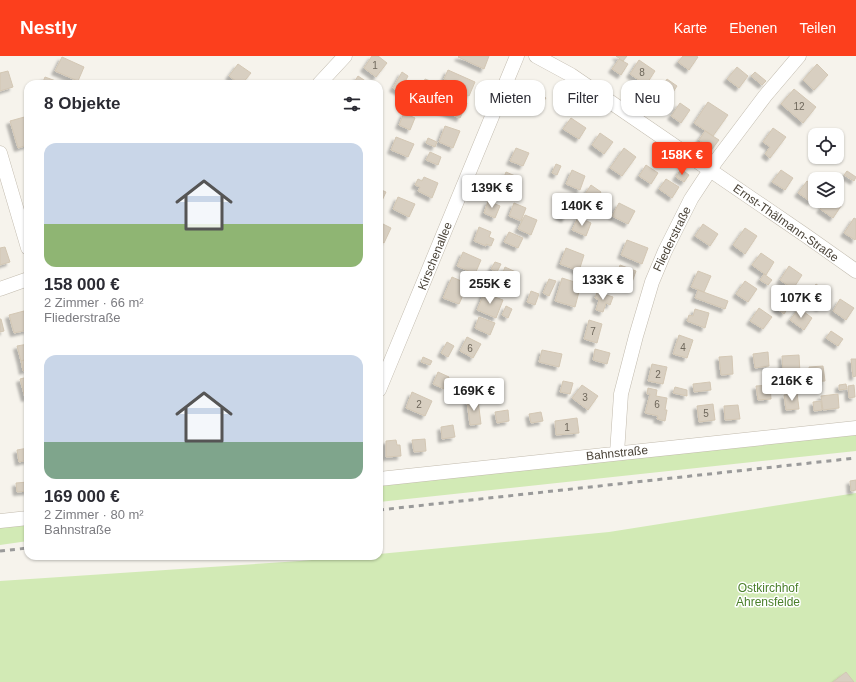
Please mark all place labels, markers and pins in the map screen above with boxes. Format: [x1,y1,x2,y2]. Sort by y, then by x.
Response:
pin: 158K € [649,142,715,176]
pin: 139K € [459,175,525,209]
pin: 140K € [549,193,615,227]
pin: 133K € [570,267,636,301]
pin: 255K € [457,271,523,305]
pin: 107K € [768,285,834,319]
pin: 216K € [759,368,825,402]
pin: 169K € [441,378,507,412]

